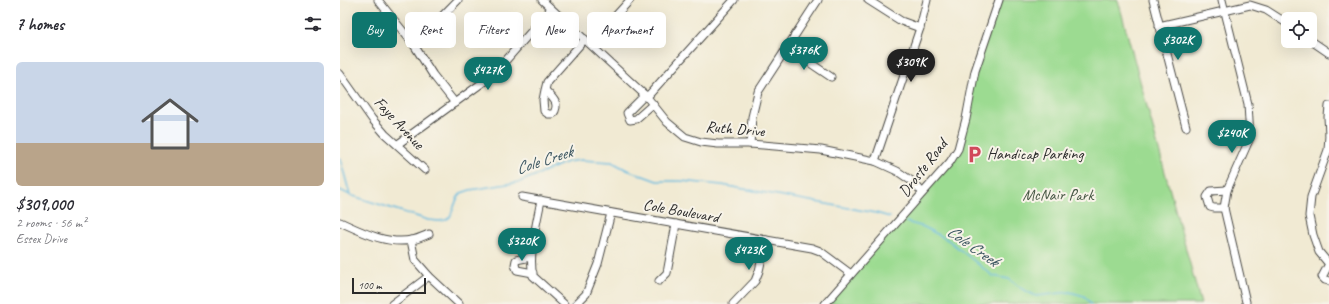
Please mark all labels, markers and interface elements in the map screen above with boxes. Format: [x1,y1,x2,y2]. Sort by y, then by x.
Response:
chip: Buy [352,12,397,48]
chip: Rent [405,12,456,48]
chip: Filters [464,12,523,48]
chip: New [531,12,579,48]
chip: Apartment [587,12,666,48]
map controls [1281,12,1317,48]
button: locate [1281,12,1317,48]
icon: filters [302,13,324,35]
text: 7 homes [16,14,64,35]
pin: $302K [1150,27,1206,61]
text: $302K [1163,32,1193,48]
pin: $376K [776,37,832,71]
text: $376K [789,42,819,58]
pin: $309K [883,49,939,83]
text: $309K [896,54,926,70]
pin: $427K [460,57,516,91]
text: $427K [473,62,503,78]
icon: home [134,88,206,160]
street label: Faye Avenue [370,92,430,155]
street label: Ruth Drive [705,116,767,142]
pin: $240K [1204,120,1260,154]
text: $240K [1217,125,1247,141]
street label: Droste Road [894,133,953,201]
water label: Cole Creek [513,140,578,179]
parking icon: Handicap Parking [964,144,984,164]
place label: Handicap Parking [987,144,1084,164]
park label: McNair Park [1023,185,1095,205]
text: $309,000 [16,194,73,215]
street label: Cole Boulevard [642,195,723,228]
text: 2 rooms · 56 m² [16,215,86,231]
water label: Cole Creek [943,221,1006,273]
pin: $320K [494,228,550,262]
text: Essex Drive [16,231,67,247]
text: $320K [507,233,537,249]
pin: $423K [721,237,777,271]
text: $423K [734,242,764,258]
scale bar [352,276,426,295]
text: 100 m [358,278,382,292]

